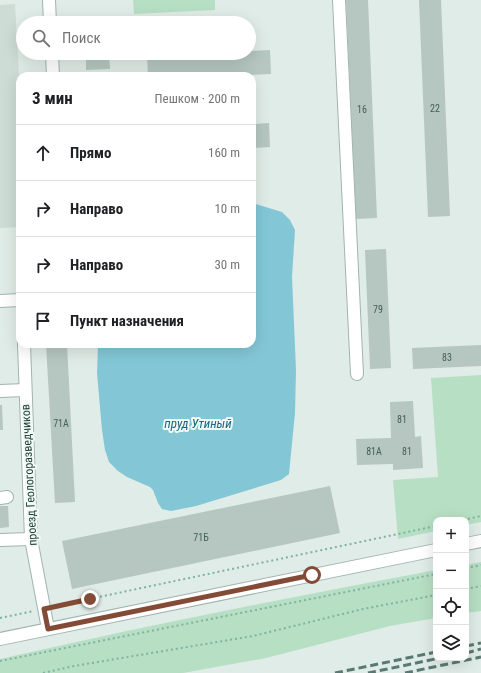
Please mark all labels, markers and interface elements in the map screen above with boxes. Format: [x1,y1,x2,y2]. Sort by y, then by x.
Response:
search box [16,16,256,60]
icon: search [30,27,52,49]
text: Поиск [62,29,101,47]
text: 3 мин [32,88,73,108]
text: Пешком · 200 m [154,91,240,106]
house number: 22 [430,103,440,114]
house number: 16 [357,104,367,115]
icon: ahead [32,142,54,164]
text: Прямо [70,144,111,162]
text: 160 m [208,145,240,160]
icon: right [32,198,54,220]
text: Направо [70,200,123,218]
text: 10 m [214,201,240,216]
icon: right [32,254,54,276]
text: Направо [70,256,123,274]
text: 30 m [214,257,240,272]
house number: 79 [373,304,383,315]
icon: arrive [32,310,54,332]
text: Пункт назначения [70,312,184,330]
house number: 83 [442,352,452,363]
street label: проезд Геологоразведчиков [18,404,40,546]
house number: 81 [397,414,407,425]
water label: пруд Утиный [164,416,232,431]
house number: 71А [53,418,69,429]
house number: 81А [366,446,382,457]
house number: 81 [402,446,412,457]
map controls [433,517,469,661]
button: + [433,517,469,553]
house number: 71Б [193,532,209,543]
button: − [433,553,469,589]
route start [303,566,321,584]
button: locate [433,589,469,625]
route end [81,590,99,608]
button: layers [433,625,469,661]

